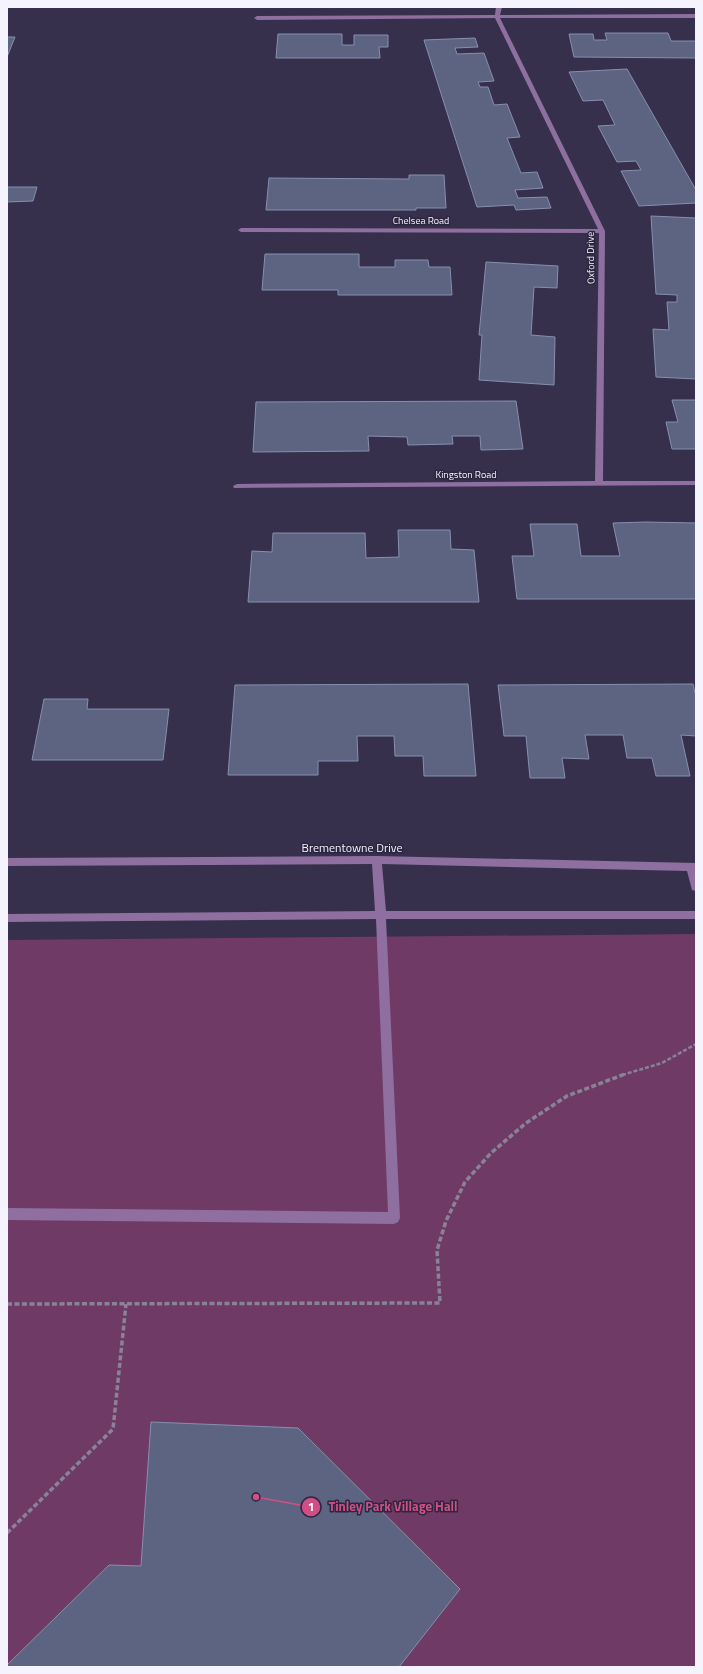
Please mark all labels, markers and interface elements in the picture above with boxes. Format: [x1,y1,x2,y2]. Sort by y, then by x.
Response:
street label: Chelsea Road [393,213,449,228]
street label: Oxford Drive [583,232,598,284]
street label: Kingston Road [435,467,497,482]
street label: Brementowne Drive [301,838,403,857]
callout: Tinley Park Village Hall [301,1494,466,1519]
text: Tinley Park Village Hall [328,1496,458,1516]
text: 1 [308,1497,314,1516]

